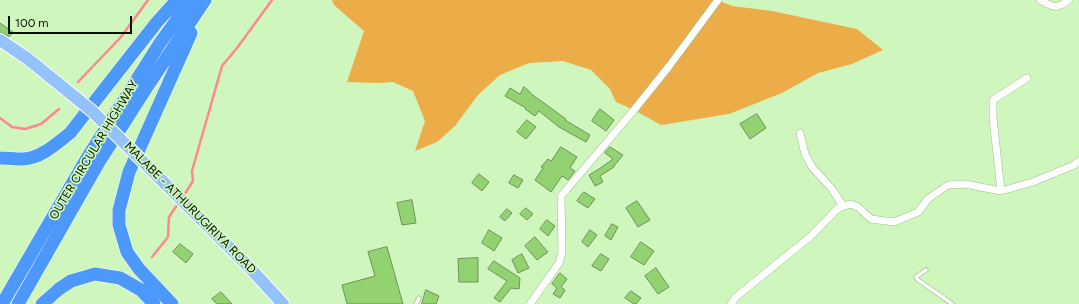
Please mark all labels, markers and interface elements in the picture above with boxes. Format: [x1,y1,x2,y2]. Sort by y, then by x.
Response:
scale bar [10,8,134,34]
text: 100 m [15,16,49,30]
street label: OUTER CIRCULAR HIGHWAY [47,78,141,222]
street label: MALABE - ATHURUGIRIYA ROAD [121,139,259,277]

